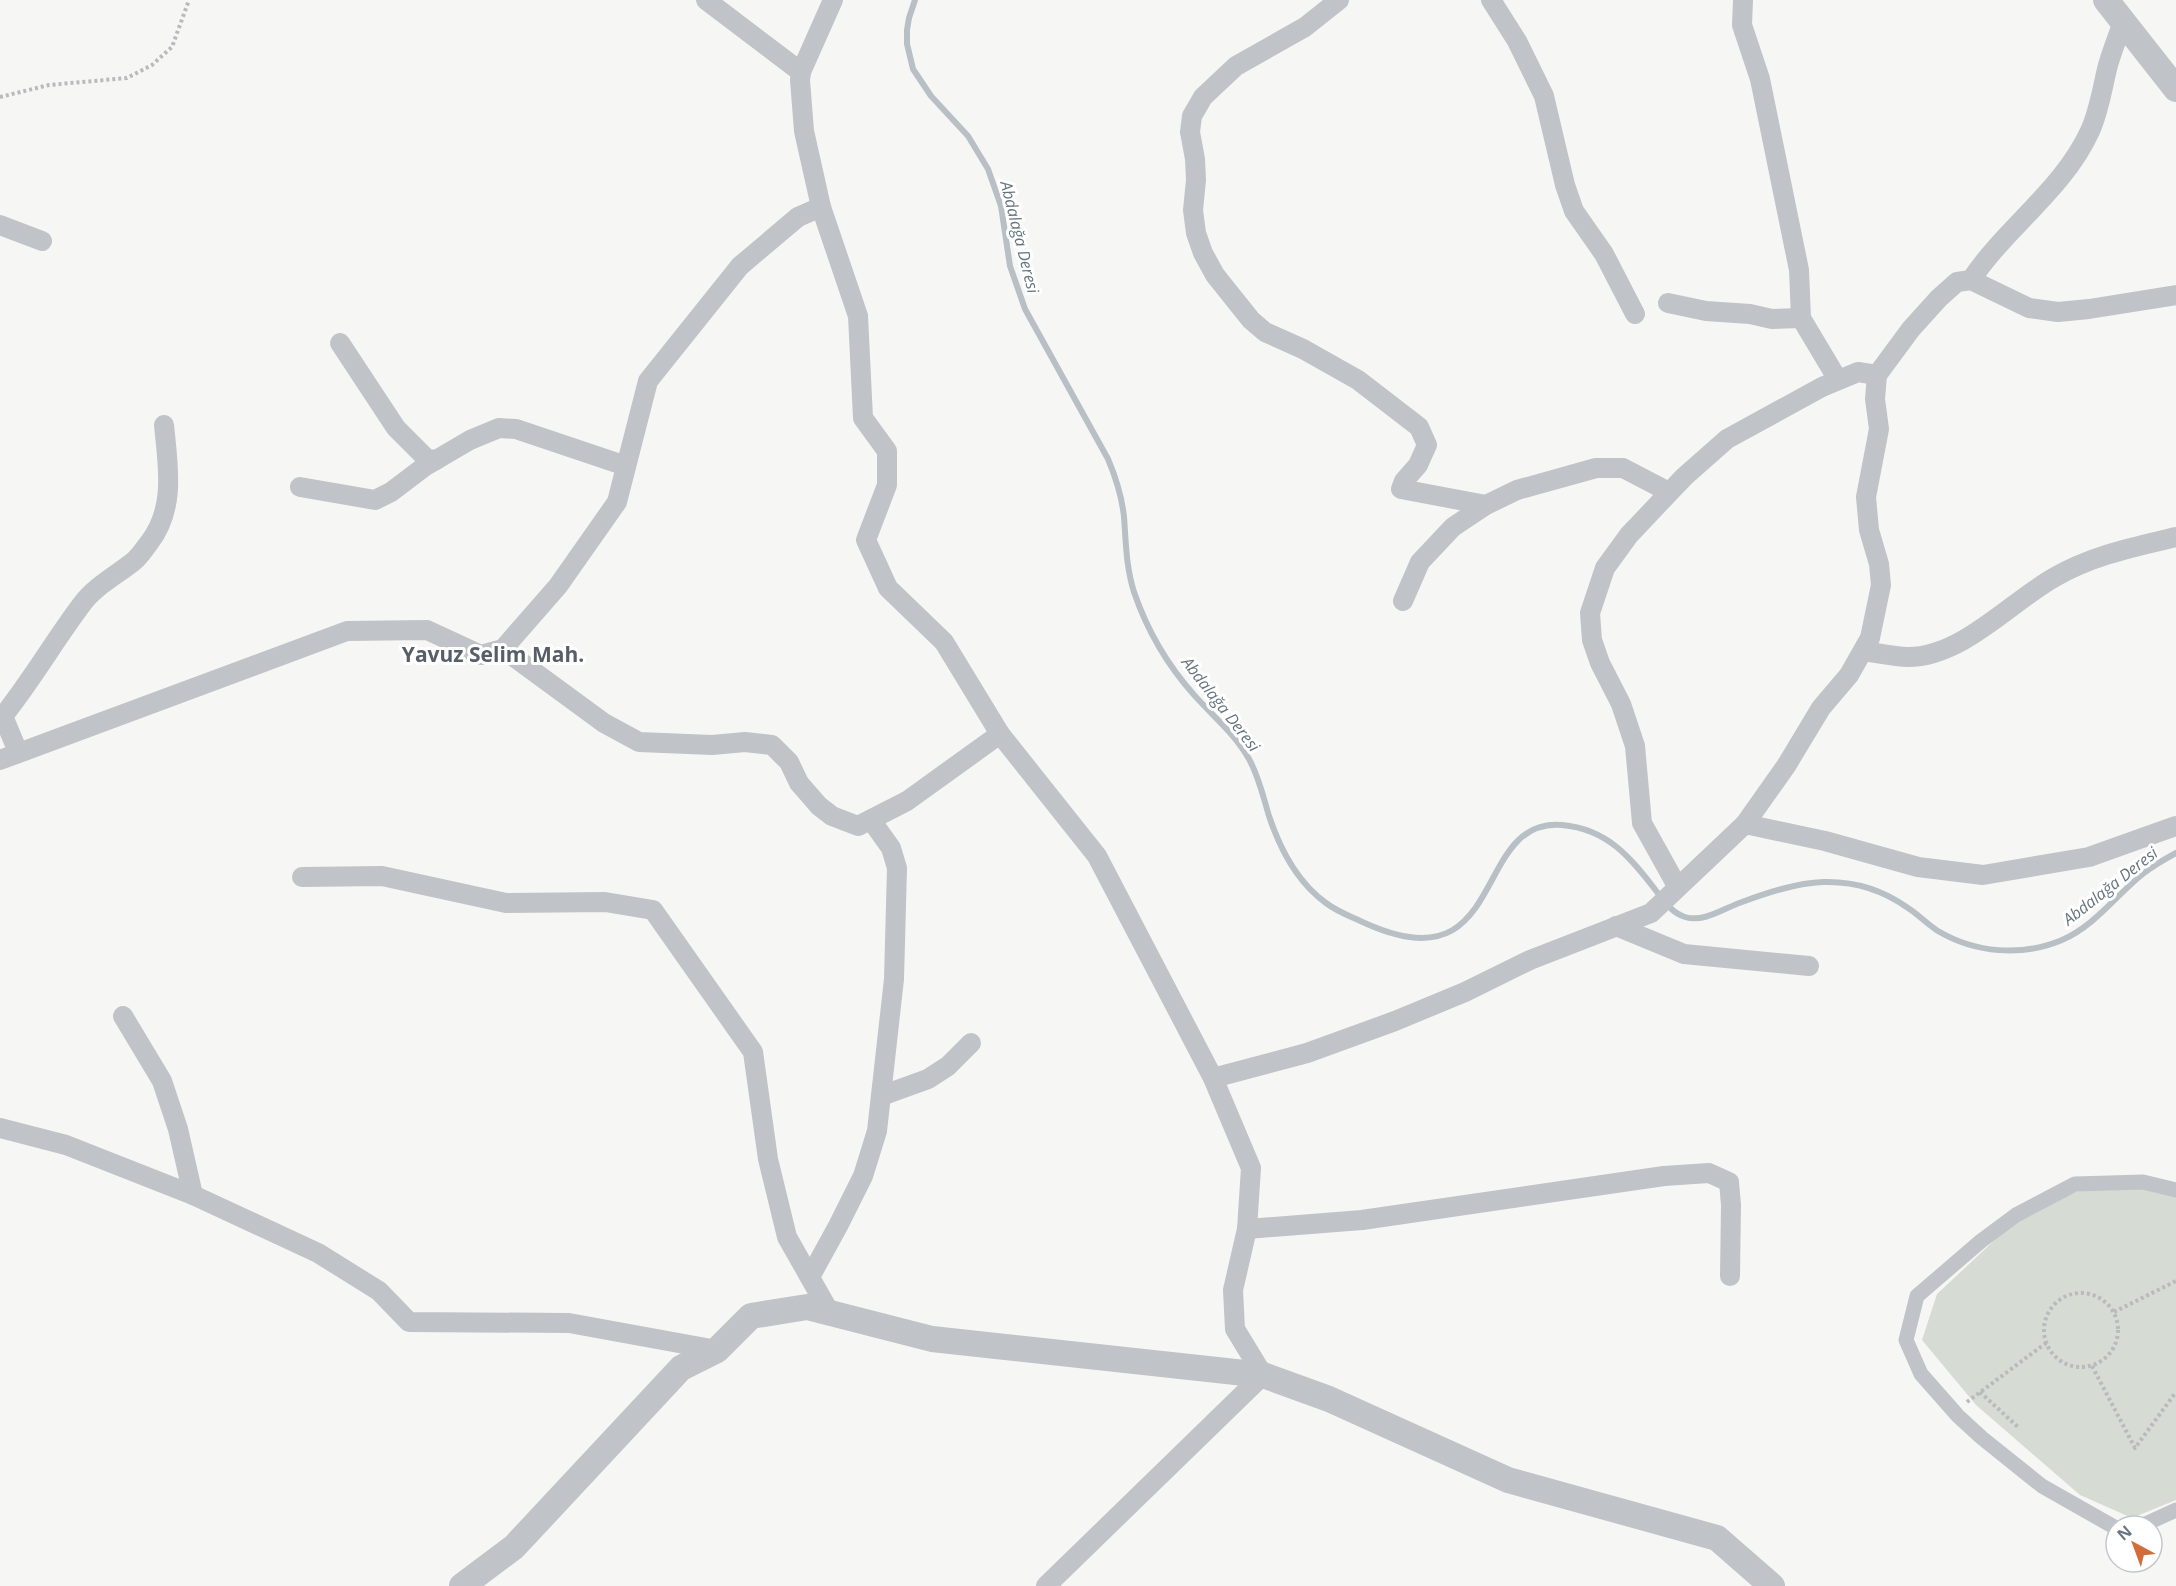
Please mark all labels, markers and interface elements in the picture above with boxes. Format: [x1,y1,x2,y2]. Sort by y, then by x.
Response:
water label: Abdalağa Deresi [995,178,1045,296]
district label: Yavuz Selim Mah. [402,640,584,668]
water label: Abdalağa Deresi [1176,651,1266,757]
water label: Abdalağa Deresi [2057,841,2163,931]
north arrow [2104,1514,2164,1574]
text: N [2112,1520,2136,1545]

